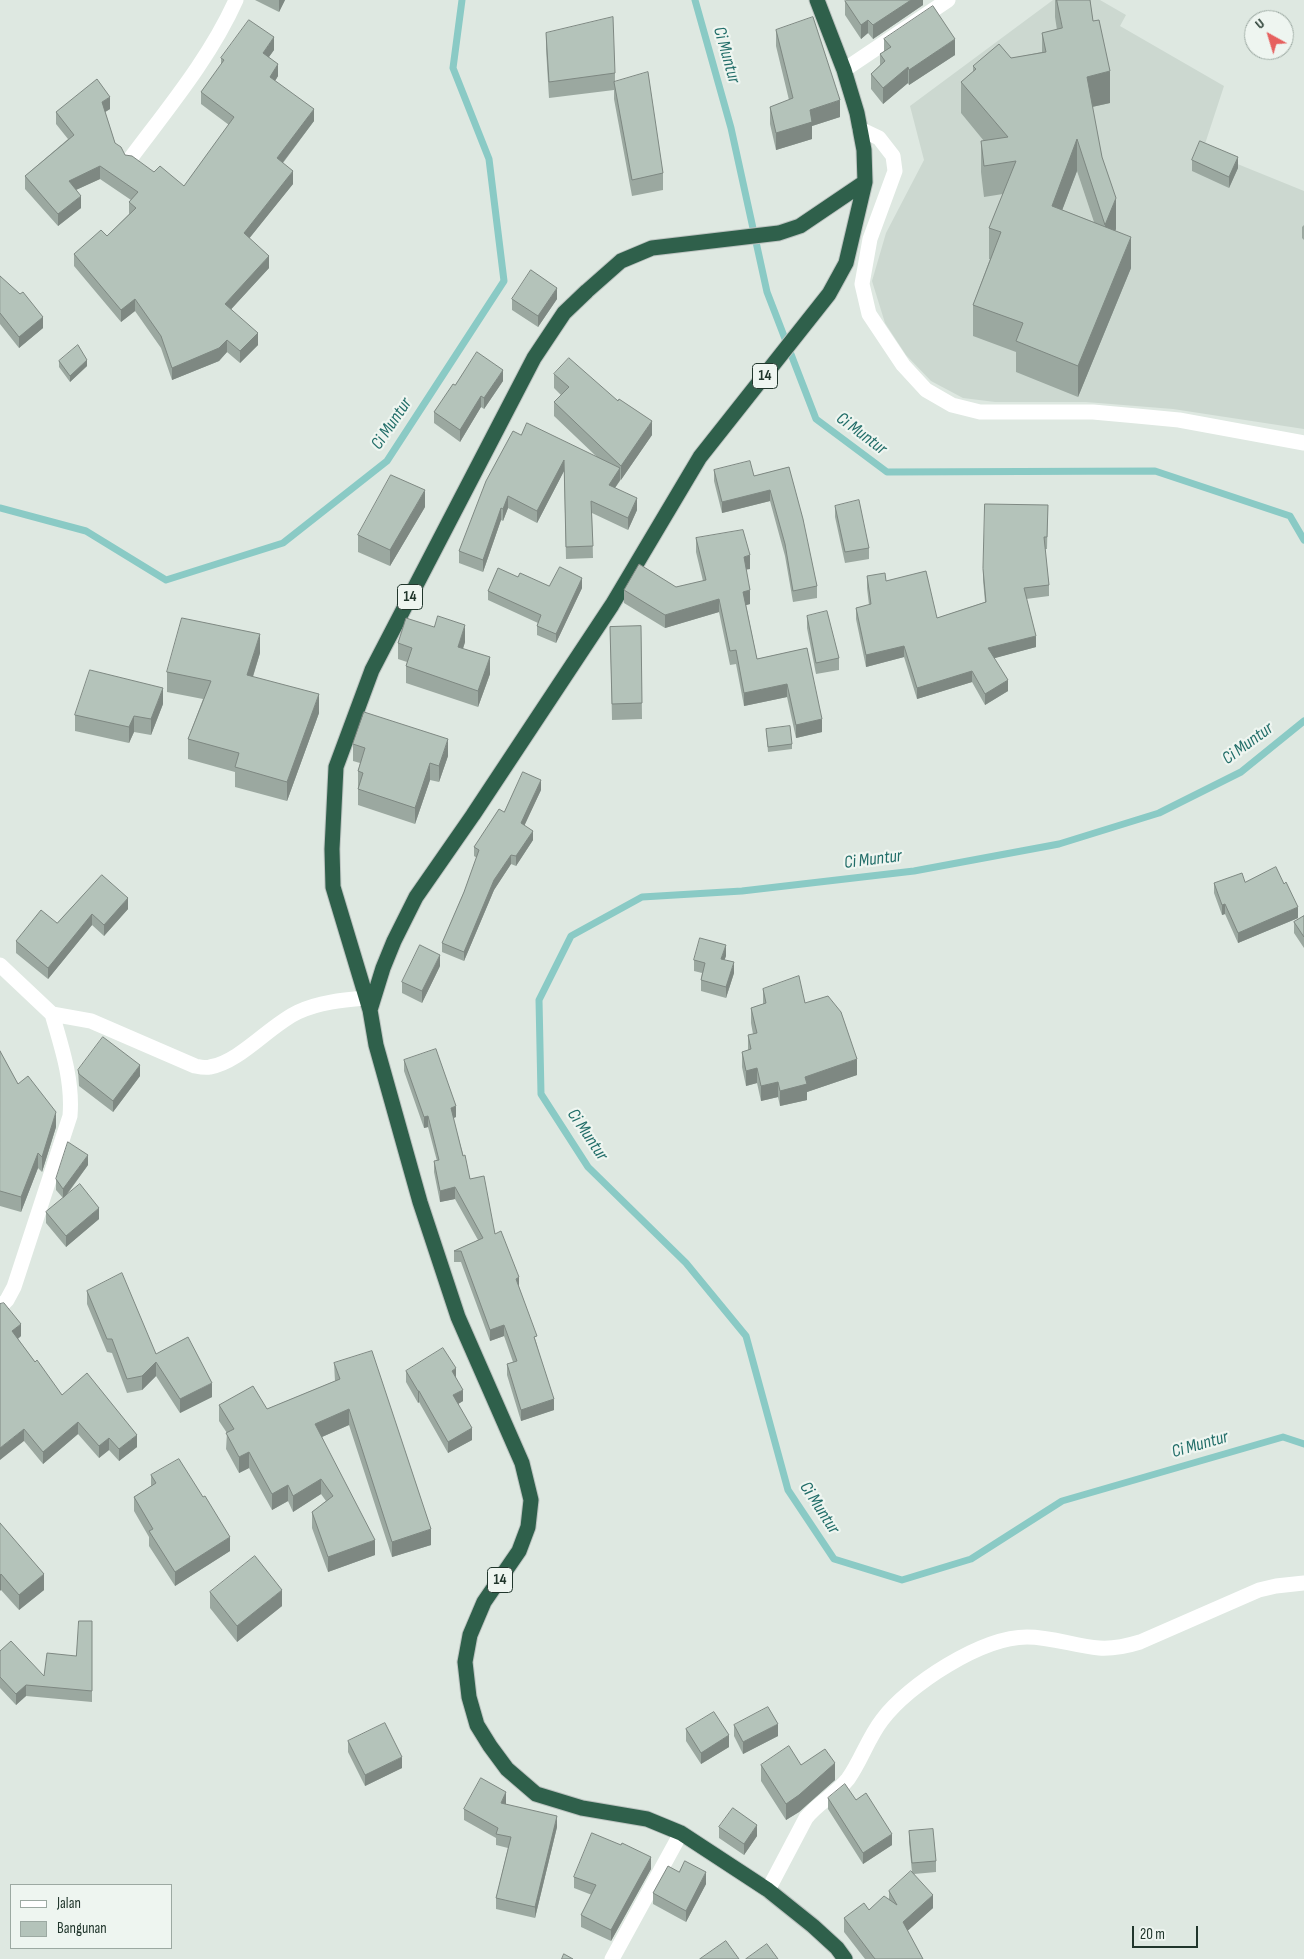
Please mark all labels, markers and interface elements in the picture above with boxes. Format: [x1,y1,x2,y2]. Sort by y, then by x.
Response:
north arrow [1244,10,1294,60]
text: U [1252,15,1268,33]
water label: Ci Muntur [708,24,744,86]
road number: 14 [752,364,778,388]
water label: Ci Muntur [367,394,417,454]
water label: Ci Muntur [831,408,891,460]
road number: 14 [398,584,422,610]
water label: Ci Muntur [1218,718,1278,770]
water label: Ci Muntur [843,846,903,874]
water label: Ci Muntur [562,1105,612,1165]
water label: Ci Muntur [1169,1427,1231,1463]
water label: Ci Muntur [794,1478,844,1538]
road number: 14 [488,1568,512,1592]
legend [10,1884,172,1949]
text: Jalan [57,1894,81,1913]
scale bar [1134,1916,1200,1948]
text: Bangunan [57,1919,107,1938]
text: 20 m [1140,1925,1165,1944]

